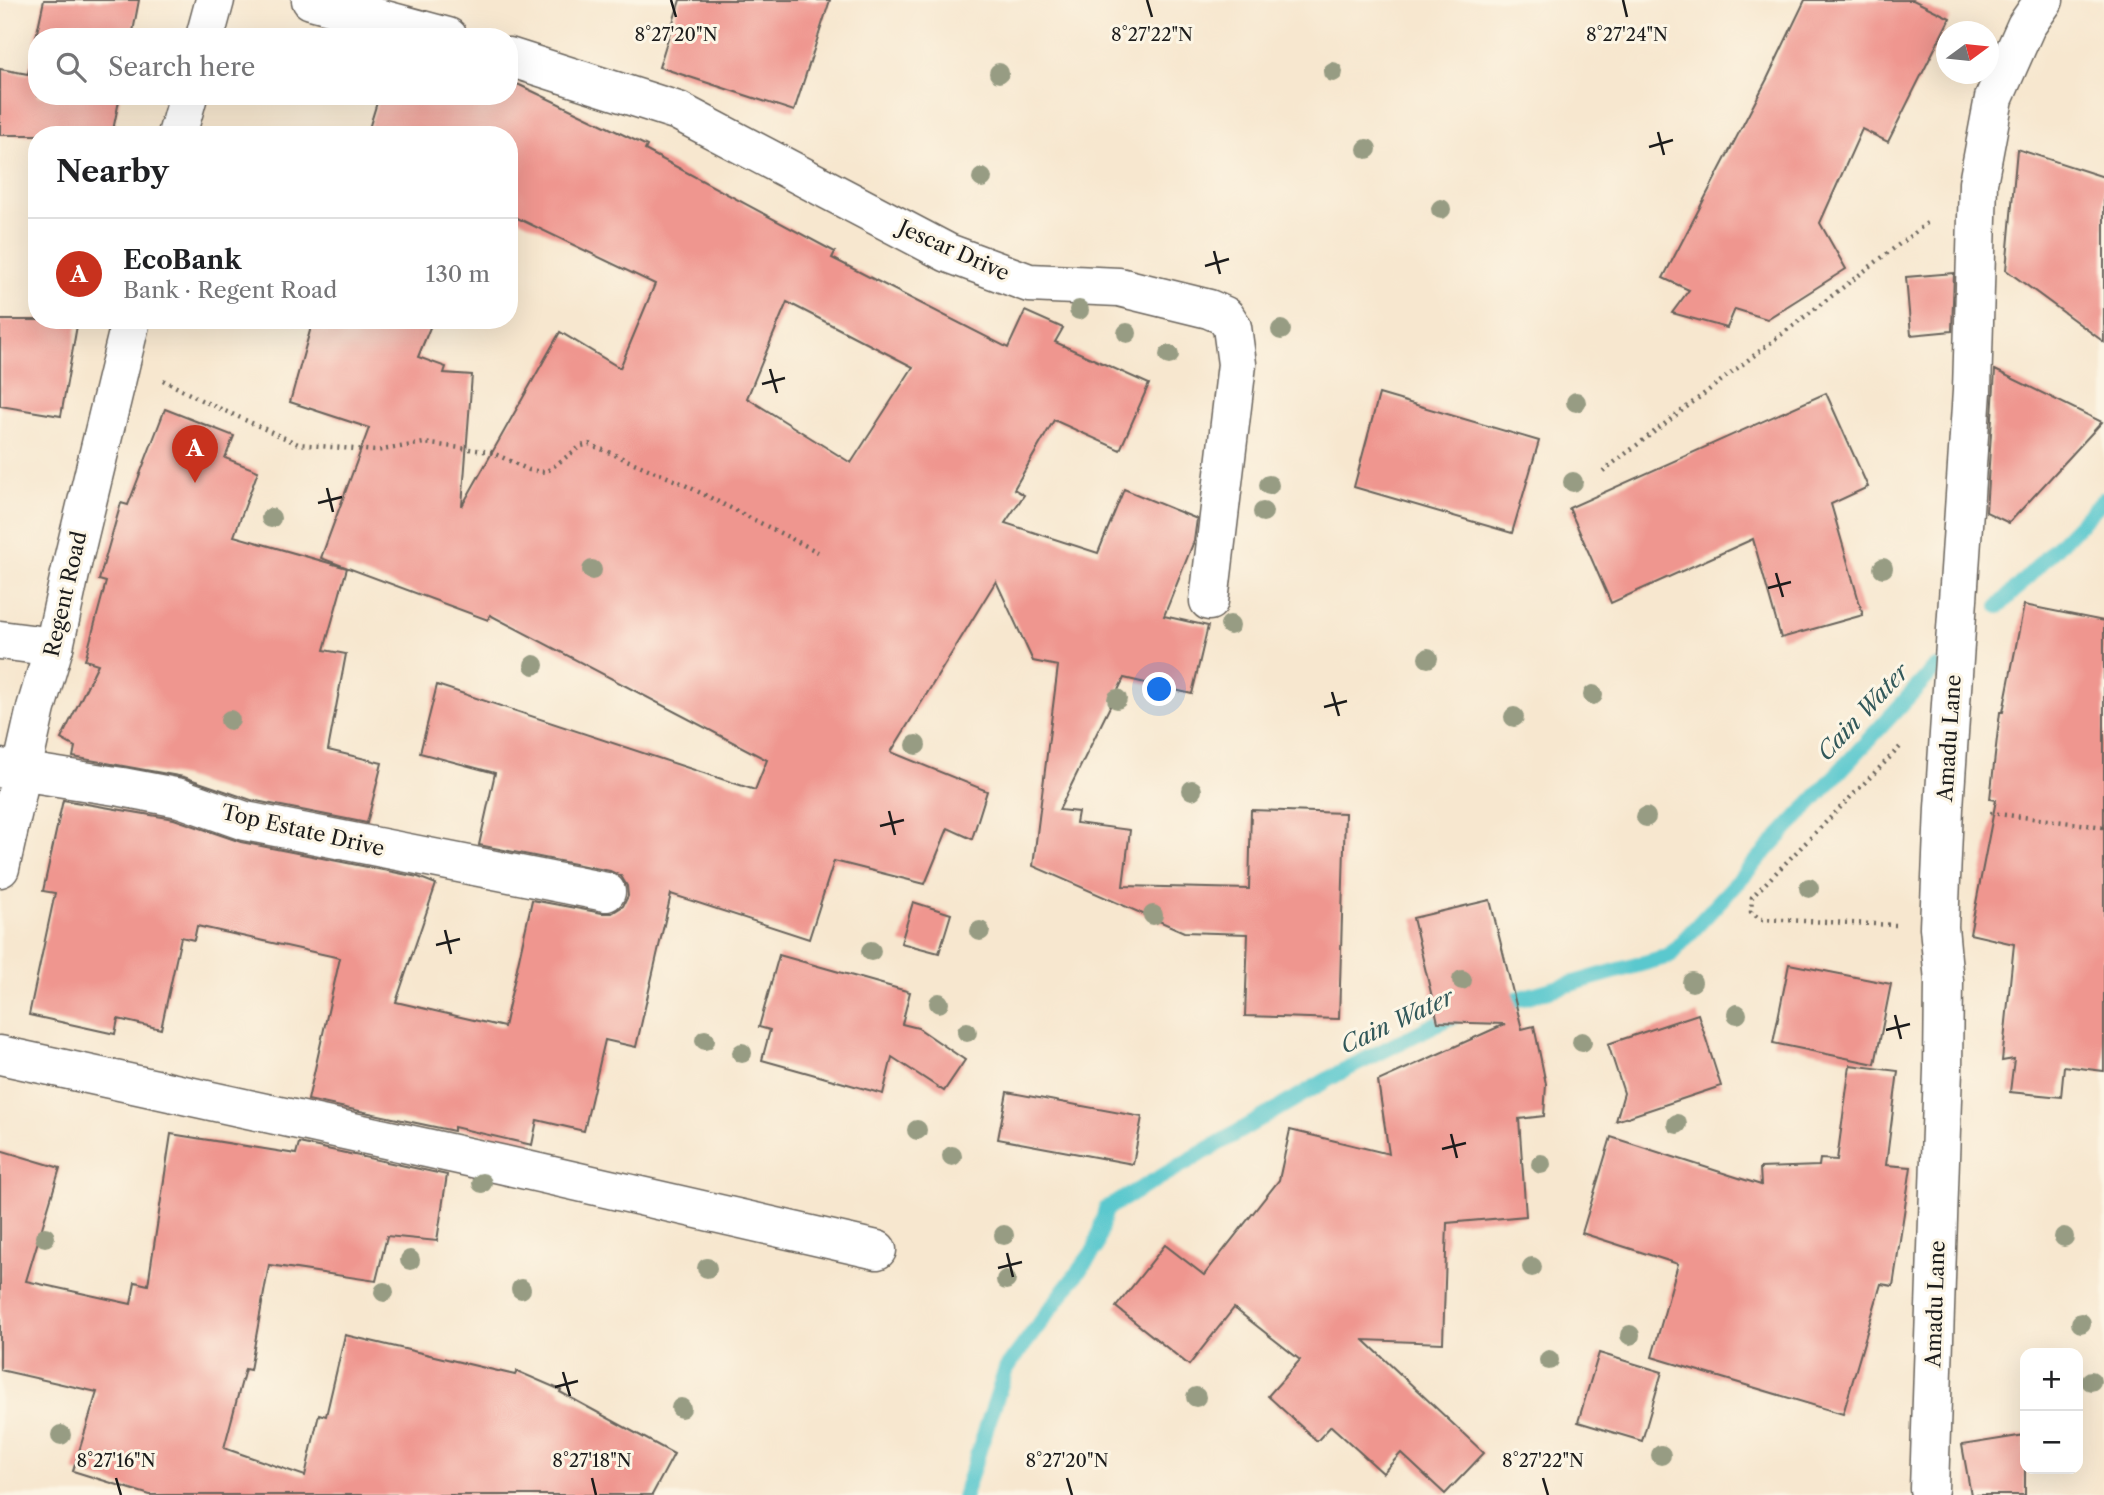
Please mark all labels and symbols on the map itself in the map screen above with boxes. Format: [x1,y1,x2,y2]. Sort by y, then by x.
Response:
north arrow [1936,21,1999,84]
text: 8°27'20"N [634,24,718,46]
text: 8°27'22"N [1111,24,1193,46]
text: 8°27'24"N [1586,24,1668,46]
street label: Jescar Drive [892,213,1013,286]
pin: A [172,425,218,483]
street label: Regent Road [38,529,92,659]
water label: Cain Water [1811,657,1916,766]
your location [1142,672,1176,706]
street label: Amadu Lane [1932,674,1966,803]
street label: Top Estate Drive [219,799,387,861]
water label: Cain Water [1336,982,1459,1059]
street label: Amadu Lane [1920,1240,1950,1369]
text: 8°27'16"N [76,1450,156,1472]
text: 8°27'18"N [552,1450,632,1472]
text: 8°27'20"N [1025,1450,1109,1472]
text: 8°27'22"N [1502,1450,1584,1472]

